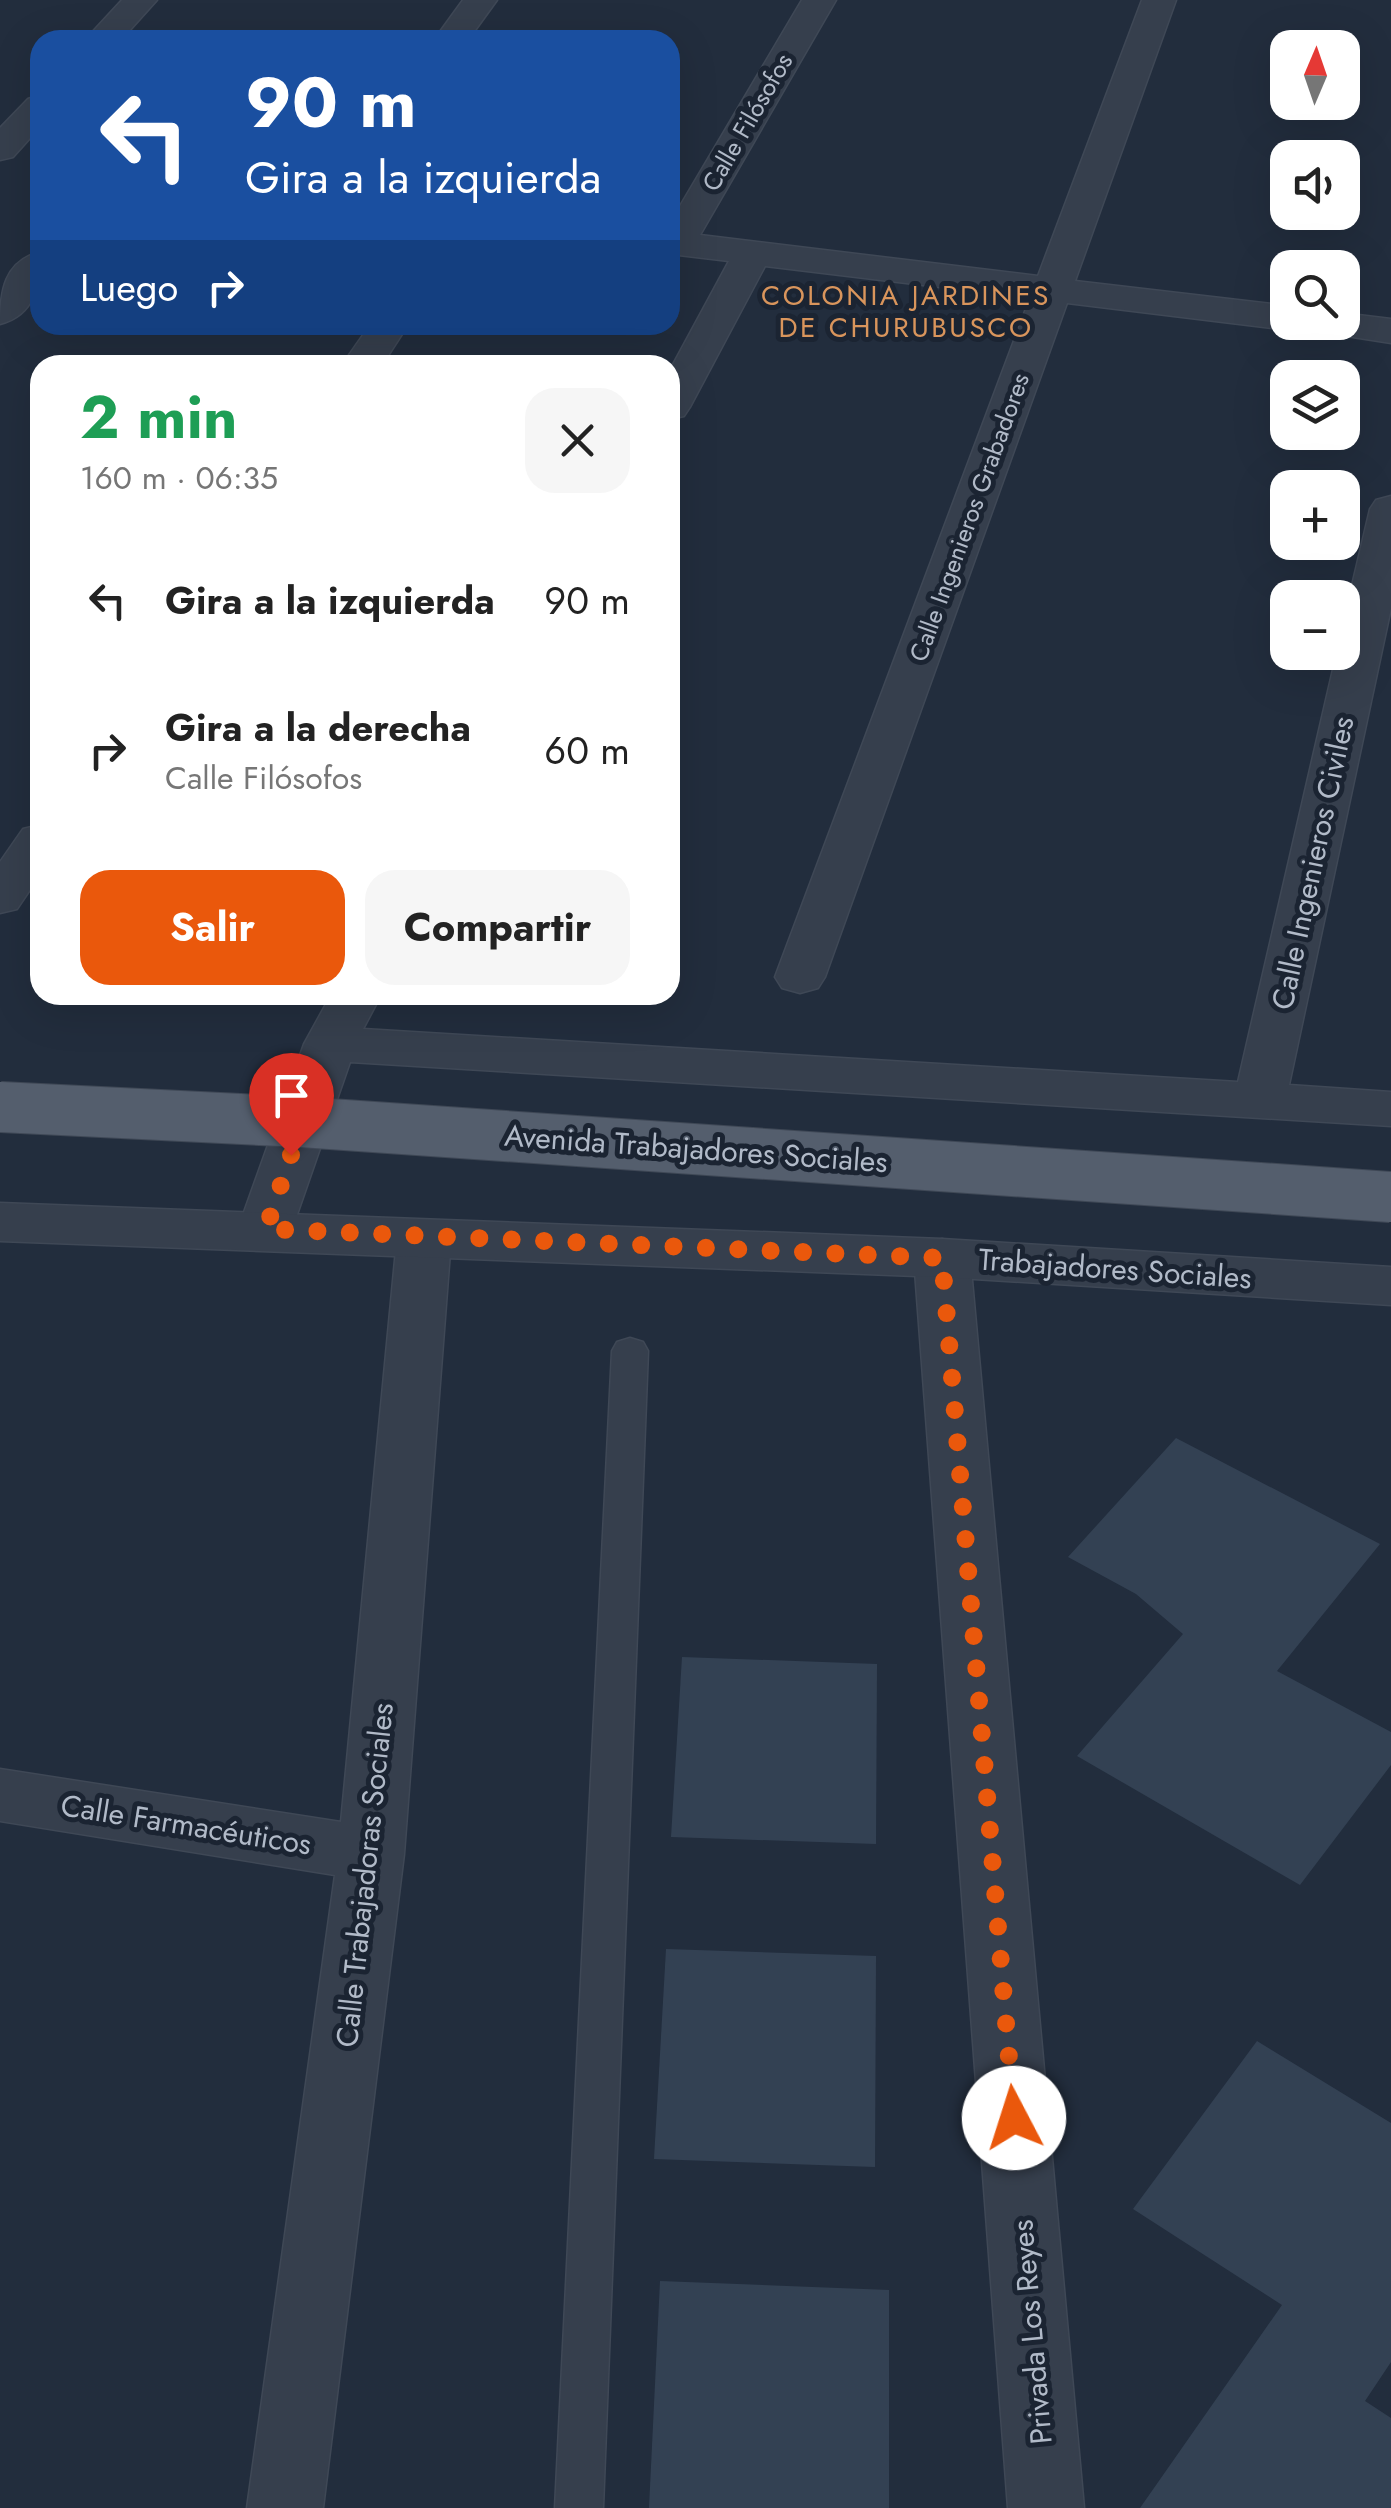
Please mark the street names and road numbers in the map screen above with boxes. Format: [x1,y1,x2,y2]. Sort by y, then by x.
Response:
street label: Calle Filósofos [693,46,801,198]
street label: Calle Ingenieros Grabadores [900,368,1038,666]
street label: Calle Ingenieros Civiles [1260,712,1365,1014]
street label: Avenida Trabajadores Sociales [503,1114,889,1183]
street label: Trabajadores Sociales [977,1238,1253,1299]
street label: Calle Trabajadoras Sociales [325,1701,404,2049]
street label: Calle Farmacéuticos [58,1783,314,1866]
street label: Privada Los Reyes [1000,2218,1063,2446]

